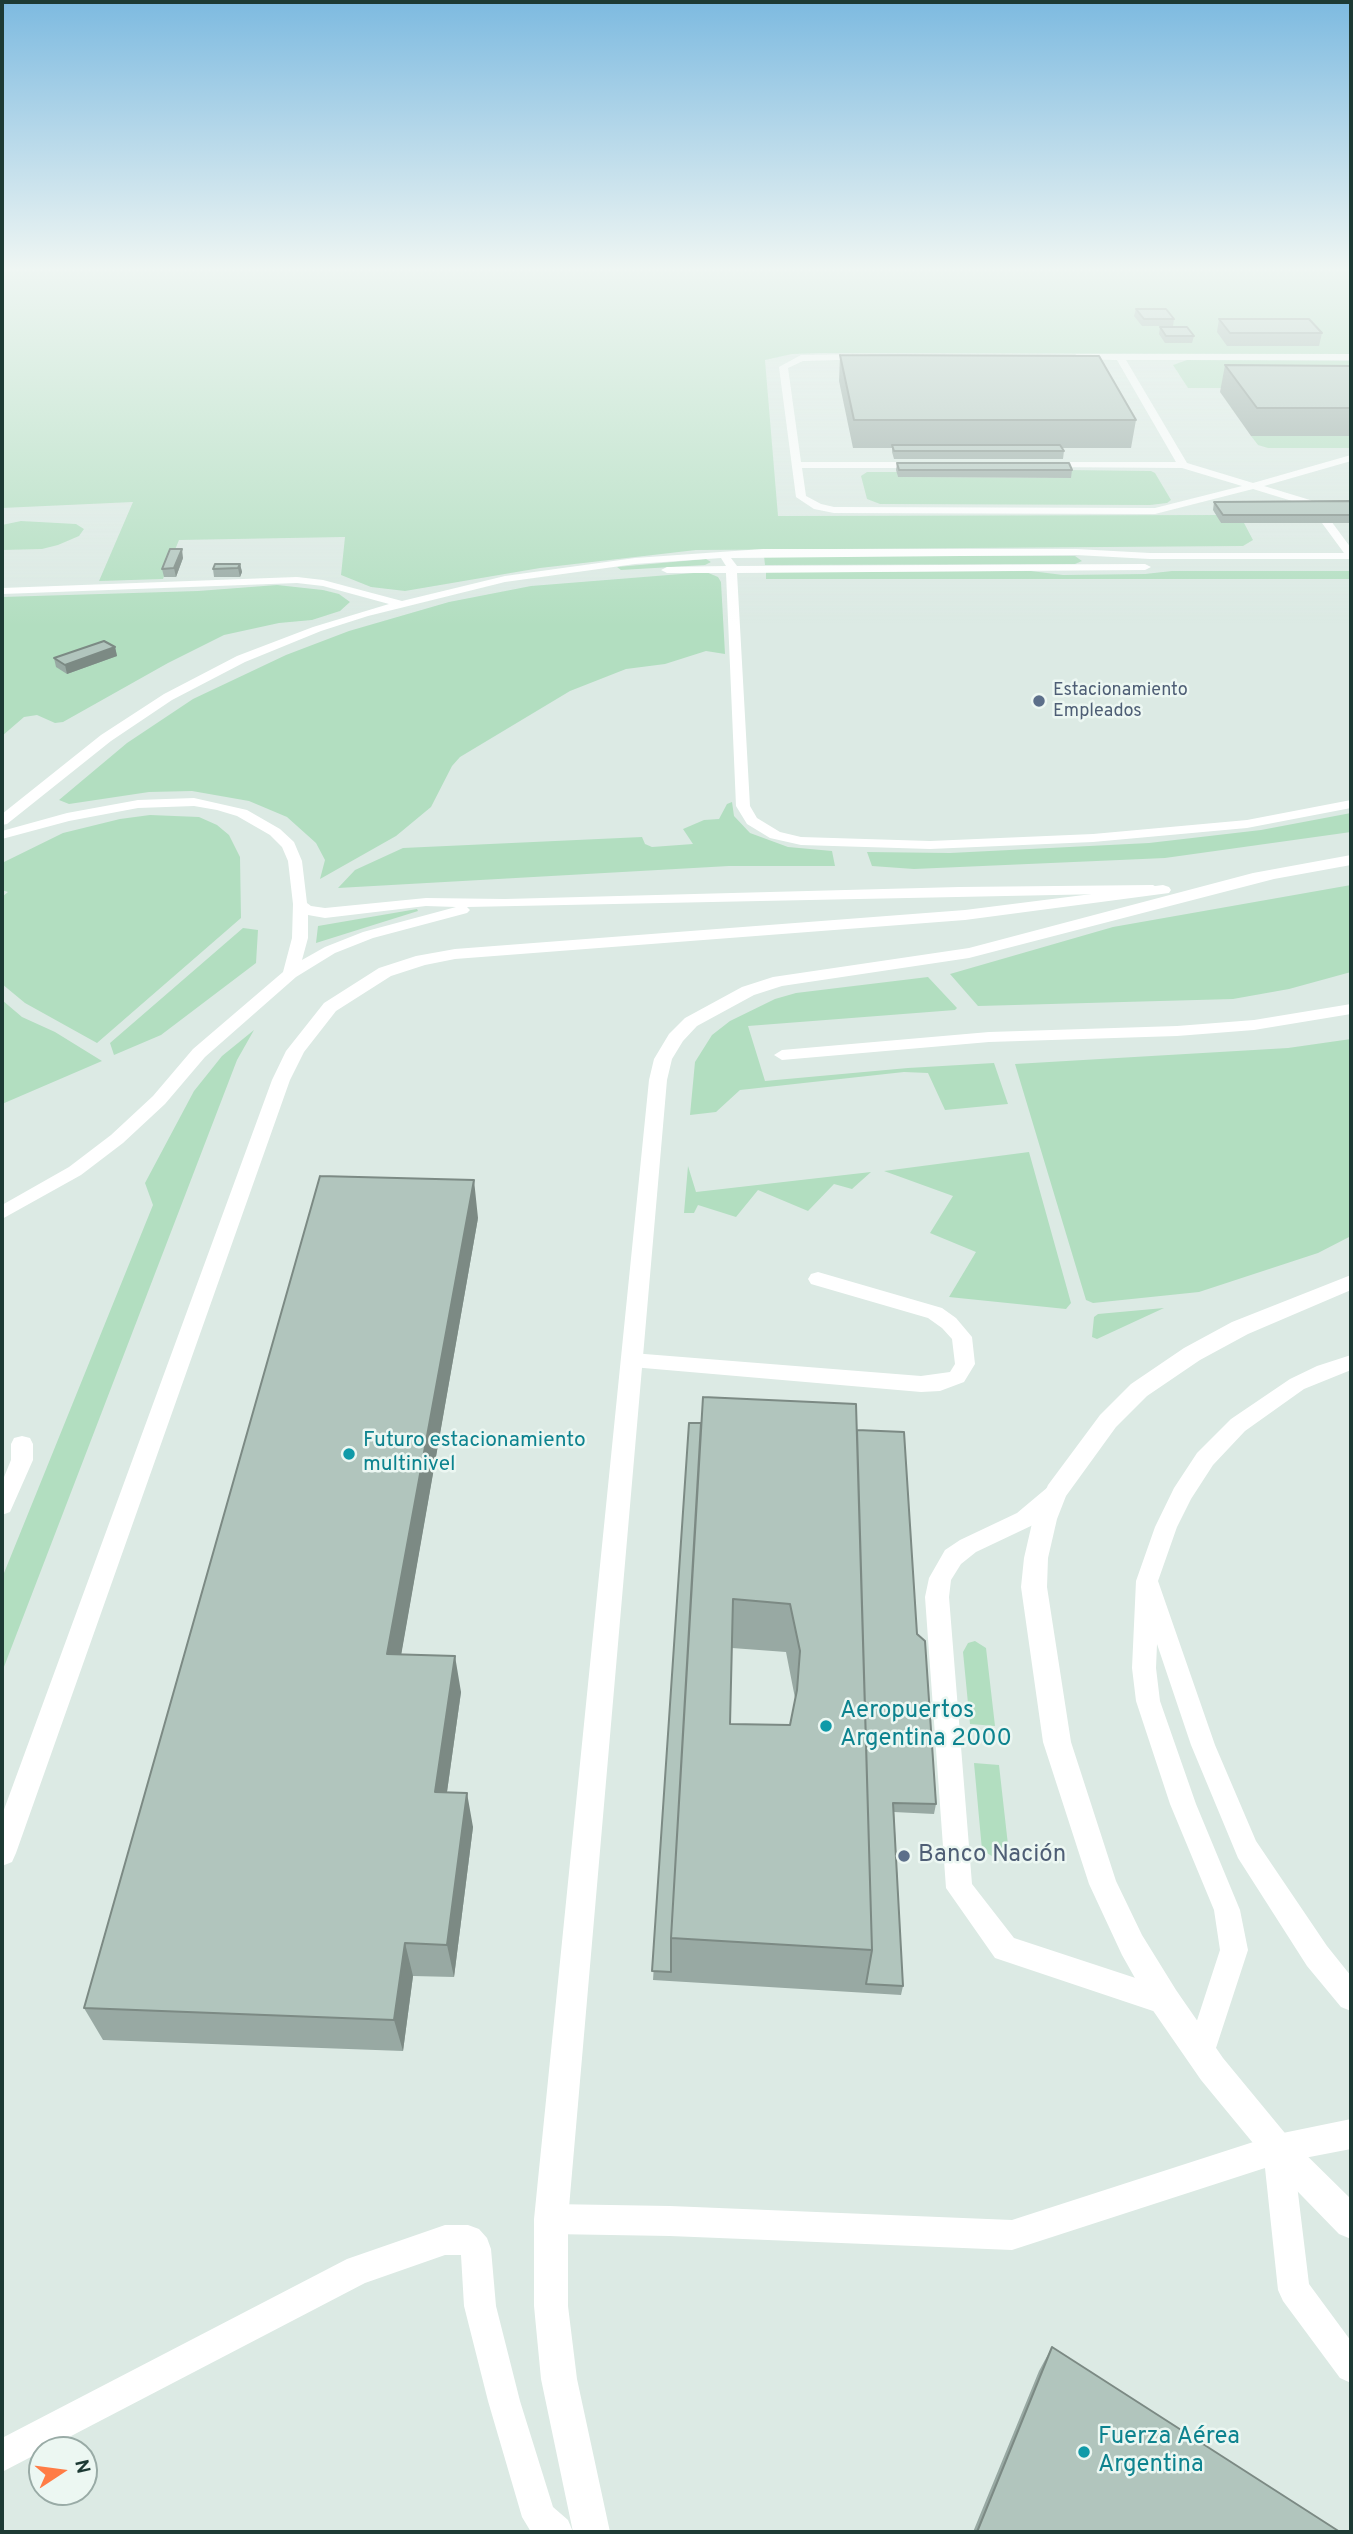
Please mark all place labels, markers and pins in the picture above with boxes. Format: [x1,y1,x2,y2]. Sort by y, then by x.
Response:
place label: Estacionamiento Empleados [1053,680,1188,722]
marker: Estacionamiento Empleados [1031,693,1047,709]
place label: Futuro estacionamiento multinivel [363,1429,586,1479]
marker: Futuro estacionamiento multinivel [341,1446,357,1462]
place label: Aeropuertos Argentina 2000 [840,1698,1012,1754]
marker: Aeropuertos Argentina 2000 [818,1718,834,1734]
place label: Banco Nación [918,1842,1066,1870]
marker: Banco Nación [896,1848,912,1864]
place label: Fuerza Aérea Argentina [1098,2424,1240,2480]
marker: Fuerza Aérea Argentina [1076,2444,1092,2460]

